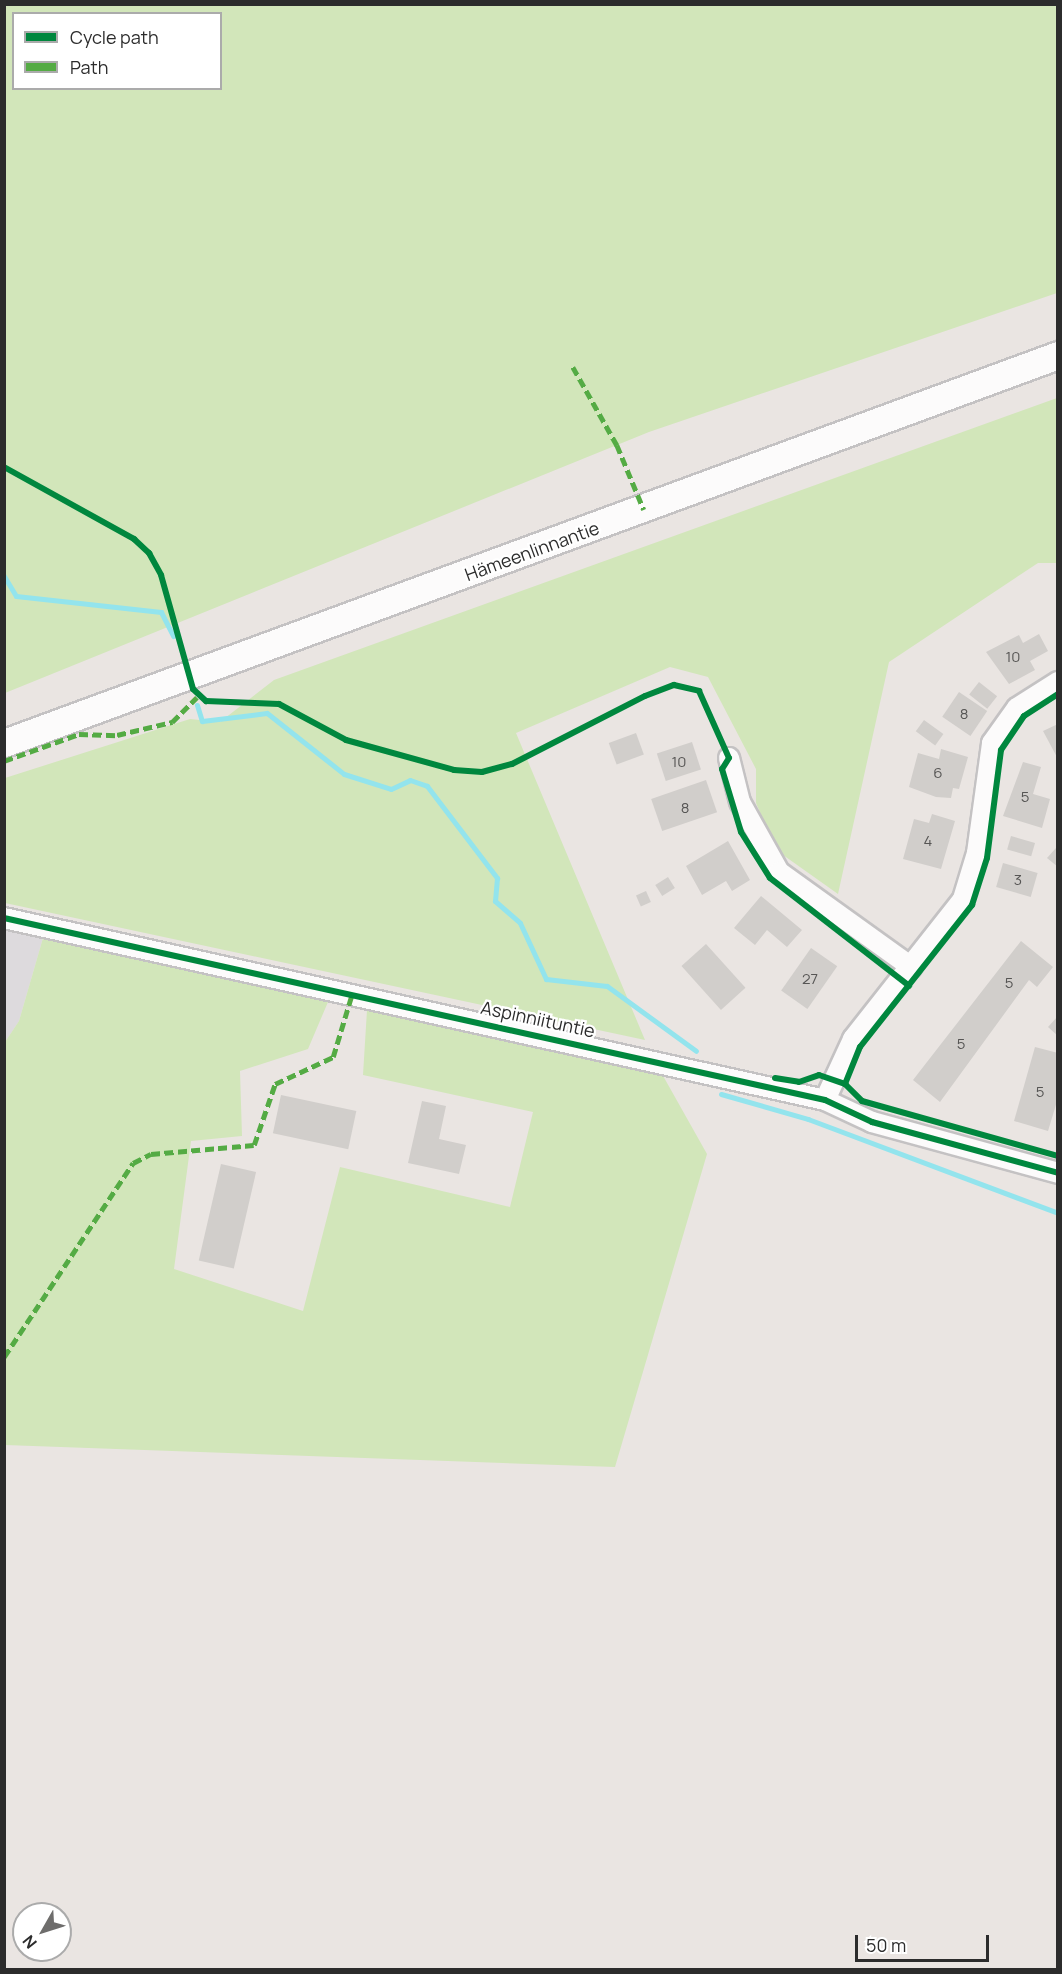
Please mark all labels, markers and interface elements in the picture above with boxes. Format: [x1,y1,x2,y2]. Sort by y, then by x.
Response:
legend [12,12,222,90]
text: Cycle path [70,25,159,49]
text: Path [70,55,108,79]
street label: Hämeenlinnantie [462,517,602,585]
house number: 10 [1006,648,1020,666]
house number: 8 [960,705,968,723]
house number: 10 [672,753,686,771]
house number: 6 [933,764,943,782]
house number: 5 [1021,788,1029,806]
house number: 8 [681,799,689,817]
house number: 4 [924,832,932,850]
house number: 3 [1014,871,1022,889]
house number: 27 [802,970,818,988]
house number: 5 [1005,974,1013,992]
street label: Aspinniituntie [479,996,597,1042]
house number: 5 [957,1035,965,1053]
house number: 5 [1036,1083,1044,1101]
north arrow [12,1902,72,1962]
scale bar [858,1923,992,1961]
text: N [17,1931,42,1953]
text: 50 m [866,1933,906,1957]

